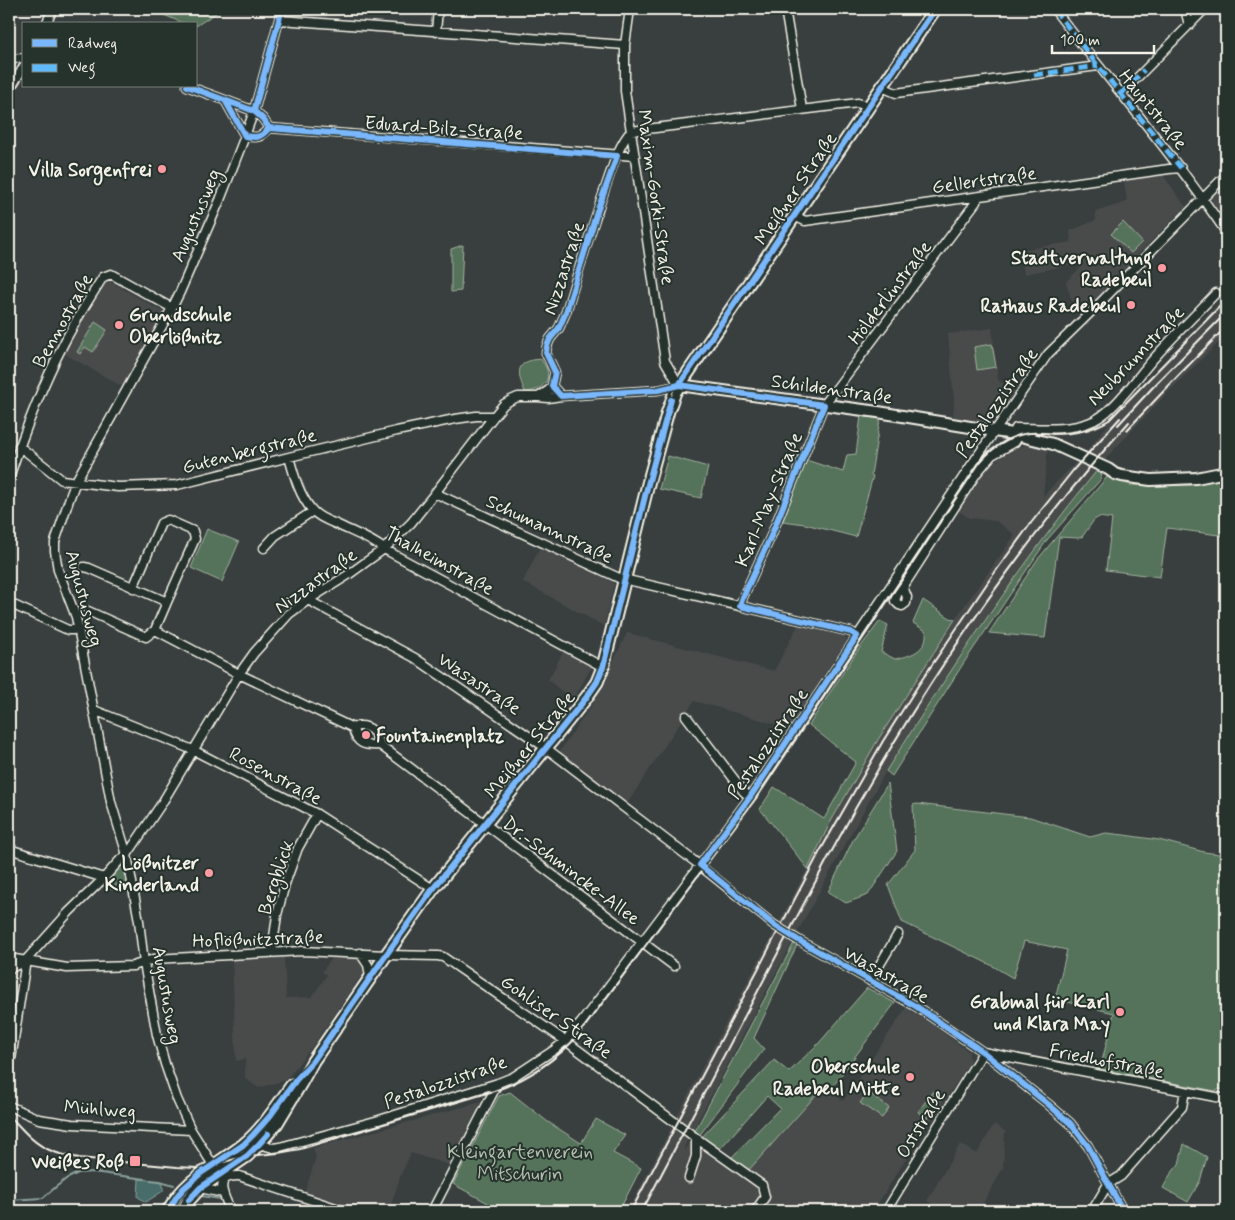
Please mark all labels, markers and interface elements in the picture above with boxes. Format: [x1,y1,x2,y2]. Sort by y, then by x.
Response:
legend [22,22,198,88]
scale bar [1052,22,1155,54]
text: 100 m [1060,31,1100,51]
text: Radweg [68,34,117,54]
text: Weg [68,58,95,79]
street label: Hauptstraße [1113,64,1193,155]
street label: Maxim-Gorki-Straße [631,108,680,286]
street label: Eduard-Bilz-Straße [364,110,524,147]
street label: Meißner Straße [749,127,843,250]
place label: Villa Sorgenfrei [28,158,152,186]
street label: Gellertstraße [930,161,1038,200]
marker: Villa Sorgenfrei [156,163,168,175]
street label: Augustusweg [166,165,229,267]
street label: Nizzastraße [538,219,591,318]
street label: Hölderlinstraße [843,236,938,350]
place label: Stadtverwaltung Radebeul [1011,246,1152,293]
marker: Stadtverwaltung Radebeul [1156,262,1168,274]
street label: Bennostraße [27,269,100,372]
place label: Rathaus Radebeul [981,294,1121,319]
marker: Rathaus Radebeul [1125,299,1137,311]
street label: Neubrunnstraße [1082,301,1190,411]
place label: Grundschule Oberlößnitz [129,303,232,350]
marker: Grundschule Oberlößnitz [113,319,125,331]
street label: Pestalozzistraße [950,343,1044,463]
street label: Schildenstraße [770,369,894,410]
street label: Gutenbergstraße [180,423,320,483]
street label: Karl-May-Straße [730,428,809,571]
street label: Schumannstraße [482,489,617,570]
street label: Thalheimstraße [380,521,498,602]
street label: Nizzastraße [269,543,362,620]
street label: Augustusweg [57,547,108,650]
street label: Wasastraße [433,647,526,721]
street label: Pestalozzistraße [722,683,815,804]
street label: Meißner Straße [479,686,581,804]
place label: Fountainenplatz [376,724,505,749]
marker: Fountainenplatz [360,729,372,741]
street label: Rosenstraße [224,741,326,811]
street label: Dr.-Schmincke-Allee [497,811,645,931]
street label: Bergblick [253,836,302,919]
place label: Lößnitzer Kinderland [105,851,199,898]
marker: Lößnitzer Kinderland [203,867,215,879]
street label: Hoflößnitzstraße [192,925,324,954]
street label: Wasastraße [839,941,934,1010]
street label: Augustusweg [144,944,187,1046]
street label: Gohliser Straße [495,969,617,1065]
place label: Grabmal für Karl und Klara May [970,990,1110,1038]
marker: Grabmal für Karl und Klara May [1114,1006,1126,1018]
street label: Friedhofstraße [1047,1038,1166,1085]
street label: Pestalozzistraße [381,1050,510,1115]
place label: Oberschule Radebeul Mitte [773,1055,901,1102]
marker: Oberschule Radebeul Mitte [904,1071,916,1083]
street label: Oststraße [891,1084,952,1163]
street label: Mühlweg [63,1095,137,1125]
park label: Kleingartenverein Mitschurin [447,1140,593,1187]
place label: Weißes Roß [31,1150,125,1175]
marker: Weißes Roß [128,1154,142,1168]

